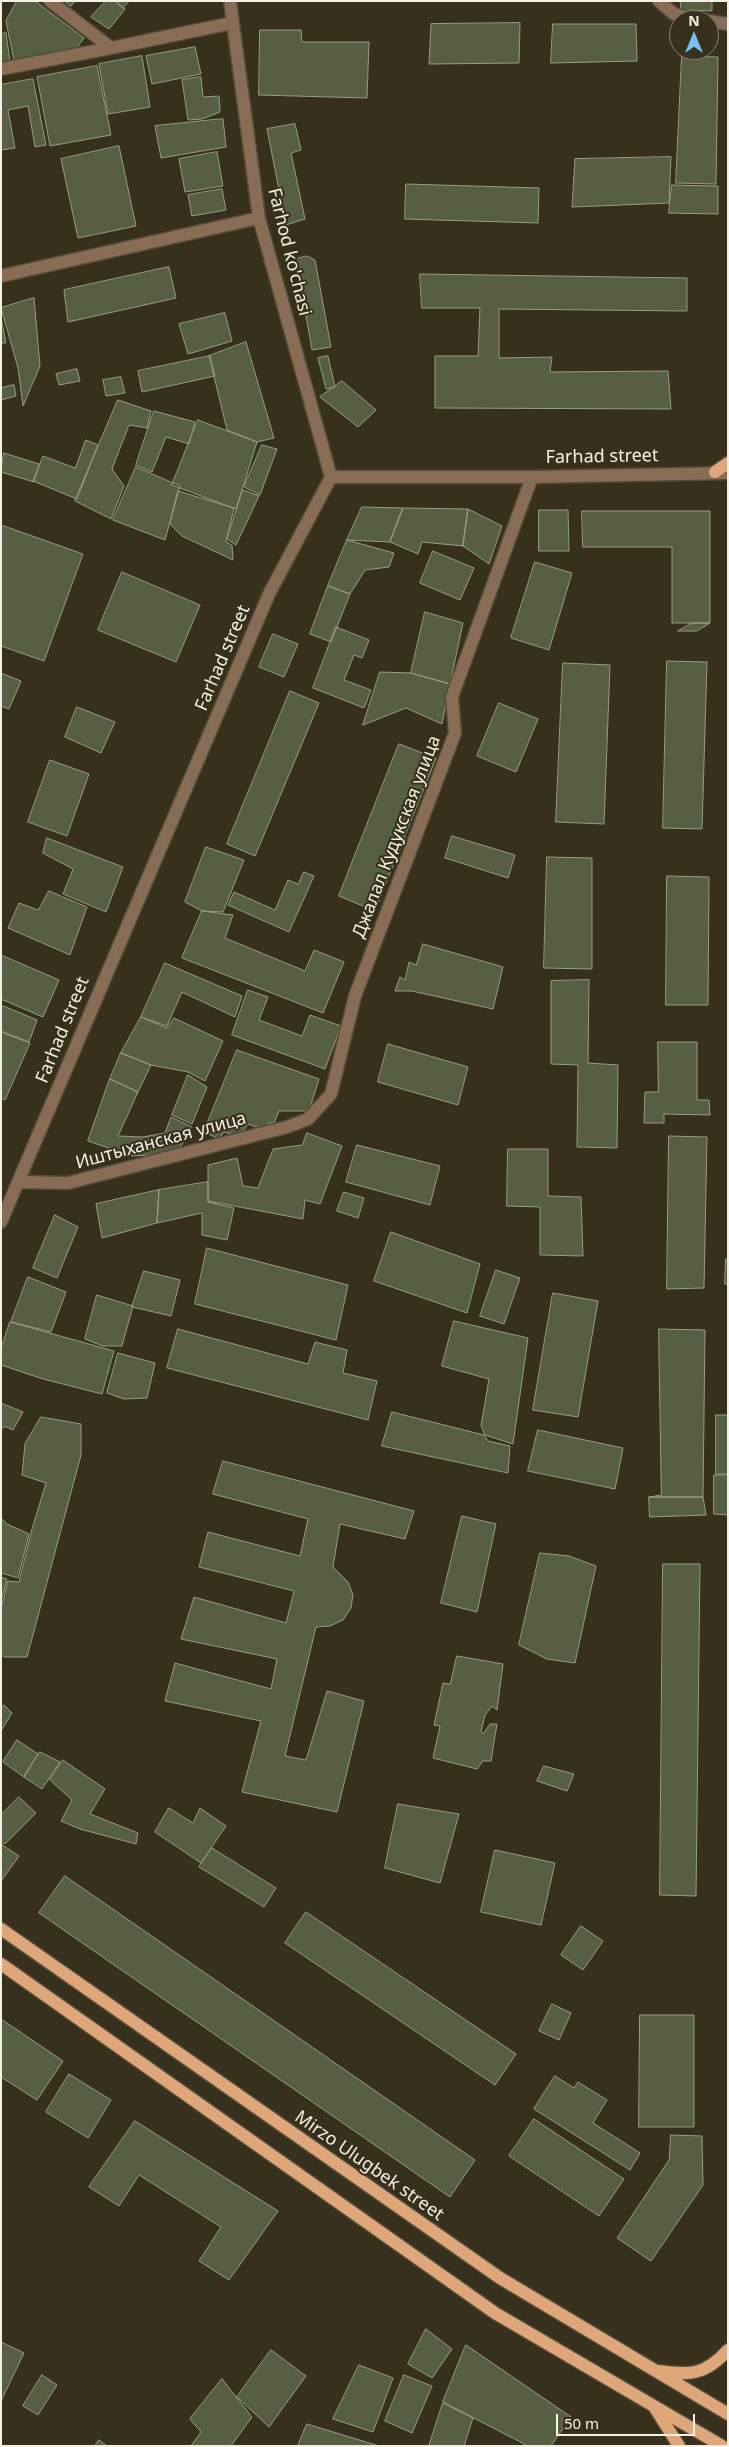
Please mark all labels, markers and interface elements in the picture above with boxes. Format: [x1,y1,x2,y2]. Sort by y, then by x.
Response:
north arrow [669,10,719,60]
text: N [688,11,700,30]
street label: Farhod ko'chasi [263,186,315,318]
street label: Farhad street [545,445,659,469]
street label: Farhad street [191,602,255,714]
street label: Джалал Кудукская улица [348,733,446,941]
street label: Farhad street [32,974,94,1086]
street label: Иштыханская улица [73,1108,249,1174]
street label: Mirzo Ulugbek street [290,2106,448,2226]
scale bar [559,2404,698,2436]
text: 50 m [564,2413,599,2433]

